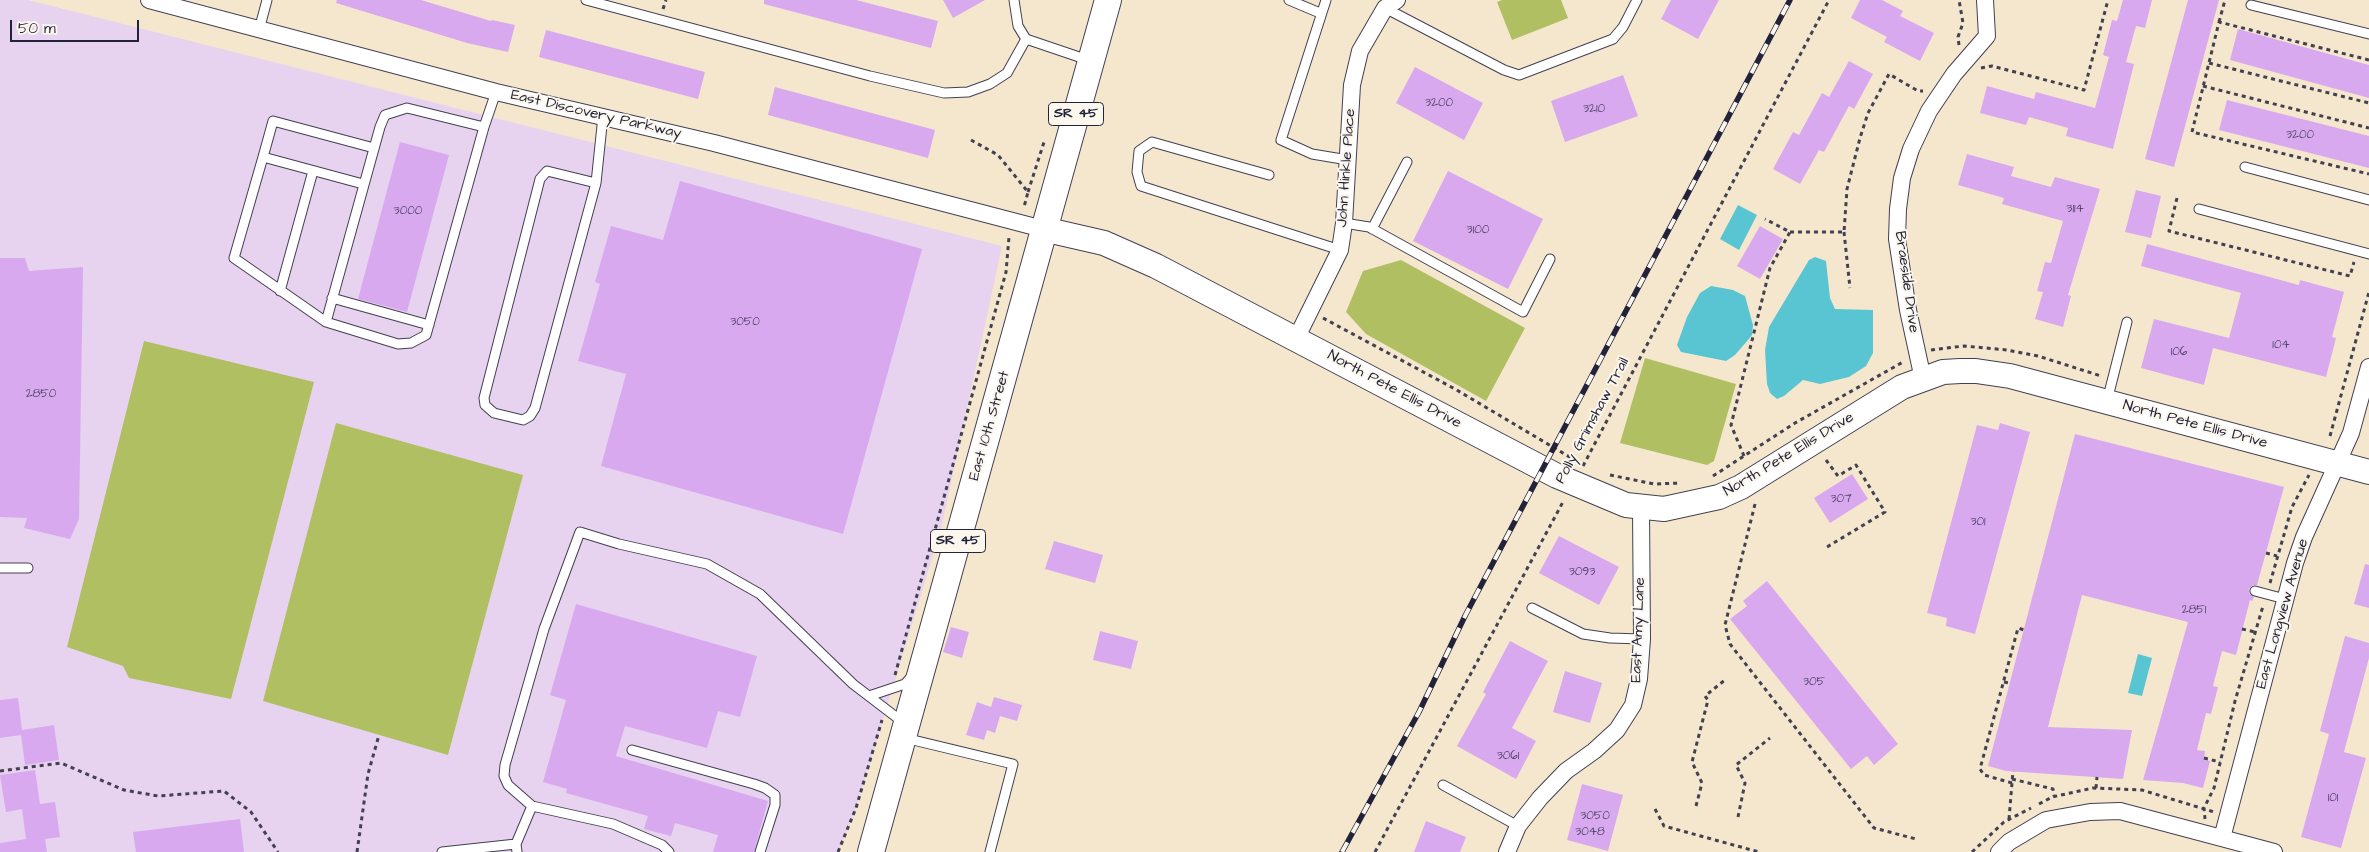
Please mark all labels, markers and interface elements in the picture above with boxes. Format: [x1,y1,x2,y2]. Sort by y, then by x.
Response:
scale bar [12,10,141,42]
text: 50 m [18,18,56,39]
street label: East Discovery Parkway [509,87,683,143]
house number: 3200 [1425,96,1453,110]
road number: SR 45 [1048,102,1104,126]
house number: 3210 [1583,102,1605,116]
street label: John Hinkle Place [1334,108,1360,228]
house number: 3200 [2286,128,2314,142]
house number: 3114 [2066,202,2084,216]
house number: 3000 [394,204,422,218]
house number: 3100 [1467,223,1489,237]
street label: Braeside Drive [1890,230,1922,334]
house number: 3050 [730,315,760,329]
house number: 104 [2272,338,2290,352]
house number: 106 [2171,345,2187,359]
street label: North Pete Ellis Drive [1324,347,1464,433]
street label: Polly Grimshaw Trail [1552,355,1634,487]
street label: East 10th Street [966,369,1014,483]
house number: 2850 [26,387,56,401]
street label: North Pete Ellis Drive [2121,397,2269,453]
street label: North Pete Ellis Drive [1720,409,1858,501]
house number: 307 [1830,492,1852,506]
house number: 301 [1970,515,1986,529]
road number: SR 45 [930,530,986,552]
street label: East Longview Avenue [2253,537,2313,691]
house number: 3093 [1569,565,1595,579]
street label: East Amy Lane [1628,577,1650,683]
house number: 2851 [2182,603,2206,617]
house number: 305 [1803,675,1825,689]
house number: 3061 [1497,749,1519,763]
house number: 101 [2328,791,2338,805]
house number: 3050 [1580,809,1610,823]
house number: 3048 [1575,825,1605,839]

